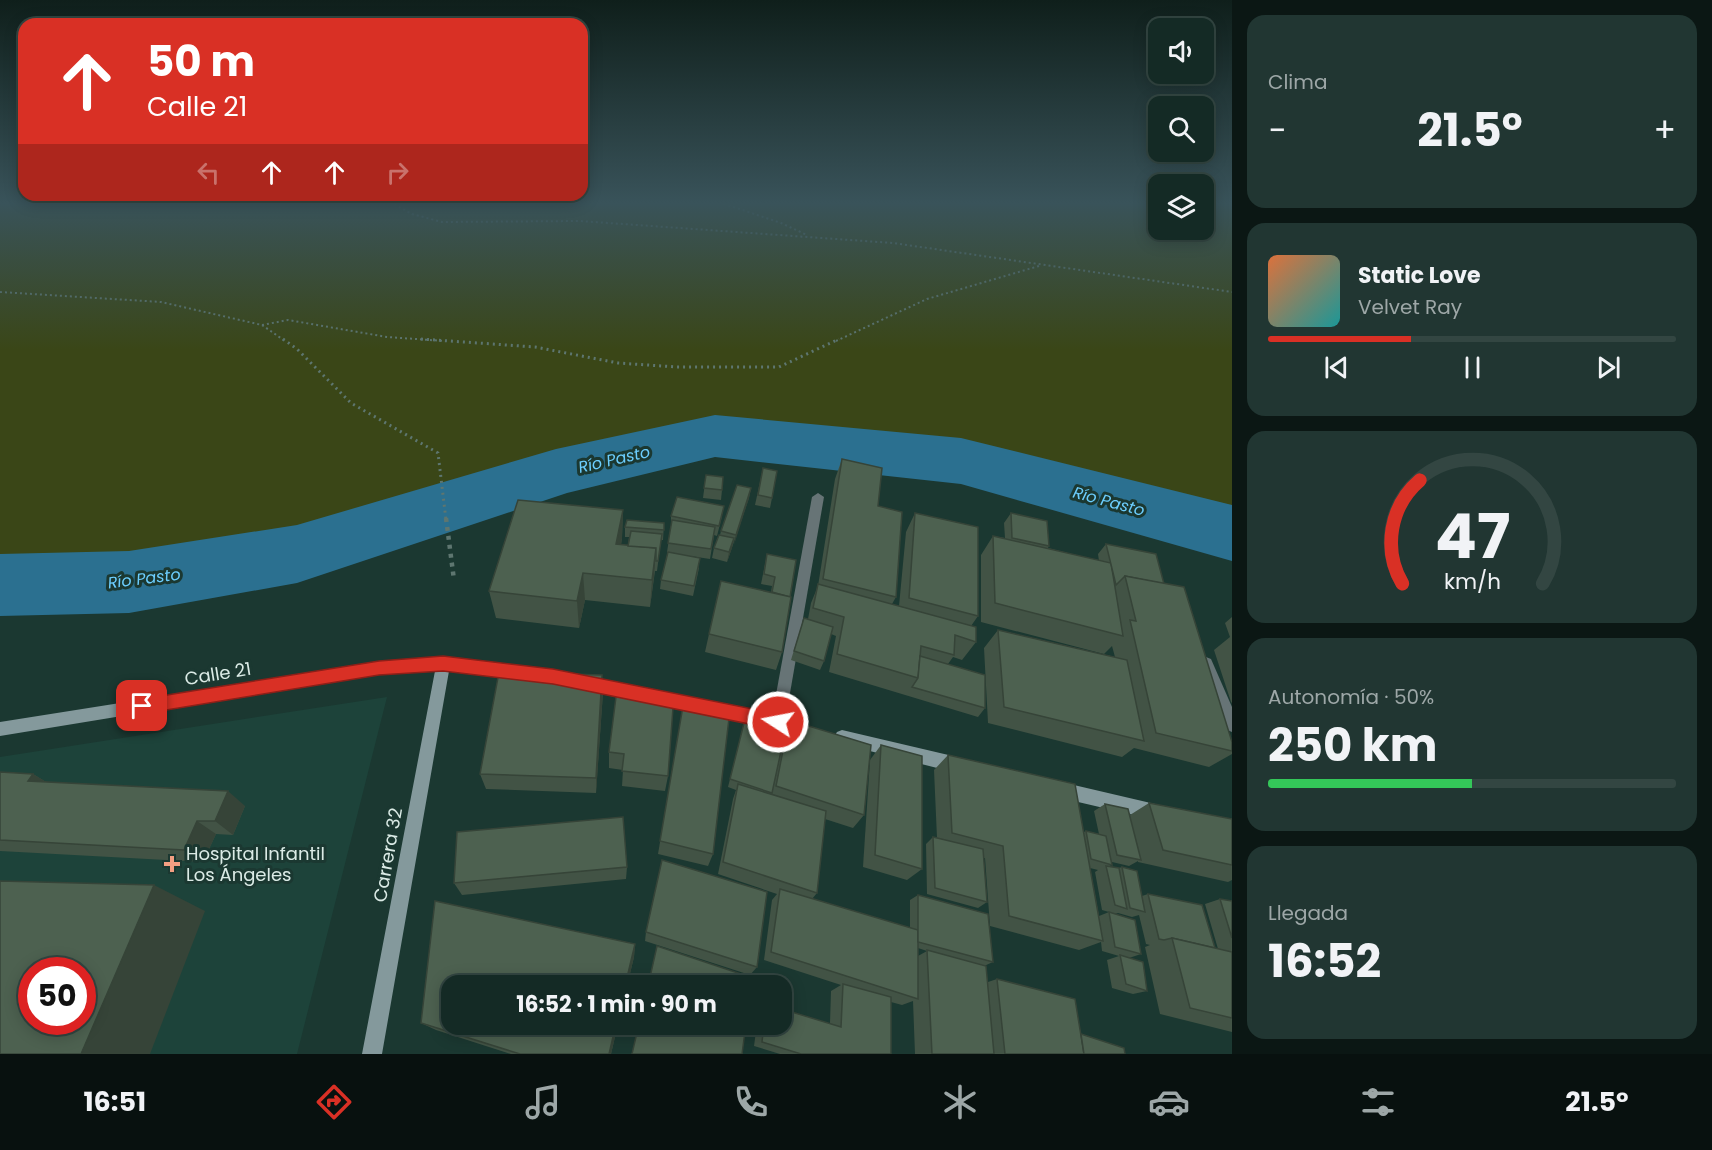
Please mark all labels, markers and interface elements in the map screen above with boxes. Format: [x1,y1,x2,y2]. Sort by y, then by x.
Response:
map controls [1148,18,1214,240]
button: sound [1148,18,1214,84]
text: 50 m [147,32,255,91]
icon: ahead [48,42,126,120]
text: Clima [1268,68,1327,96]
text: Calle 21 [147,88,248,125]
button: search [1148,96,1214,162]
text: 21.5° [1417,99,1523,162]
text: − [1268,107,1286,154]
text: + [1653,107,1676,154]
icon: left [192,156,225,189]
icon: ahead [255,156,288,189]
icon: ahead [318,156,351,189]
icon: right [381,156,414,189]
button: layers [1148,174,1214,240]
text: Static Love [1358,260,1481,291]
text: Velvet Ray [1358,293,1462,321]
icon: previous [1320,351,1353,384]
icon: pause [1456,351,1489,384]
icon: next [1592,351,1625,384]
water label: Río Pasto [576,440,652,479]
water label: Río Pasto [1071,481,1147,522]
text: 47 [1434,492,1510,580]
water label: Río Pasto [106,563,182,594]
text: km/h [1443,566,1501,597]
street label: Calle 21 [183,656,253,691]
pin [116,680,167,731]
text: Autonomía · 50% [1268,683,1434,711]
icon: arrive [125,689,158,722]
position arrow [746,690,810,754]
text: 250 km [1268,714,1437,777]
street label: Carrera 32 [367,806,408,904]
place label: Hospital Infantil Los Ángeles [186,841,325,887]
marker: Hospital Infantil Los Ángeles [163,855,181,873]
text: Llegada [1268,899,1348,927]
text: 16:52 [1268,930,1381,993]
speed limit sign: 50 [18,957,96,1035]
text: 16:52 · 1 min · 90 m [516,989,717,1020]
icon: directions [313,1081,355,1123]
icon: music [522,1081,564,1123]
icon: phone [730,1081,772,1123]
icon: climate [939,1081,981,1123]
icon: car [1148,1081,1190,1123]
icon: filters [1357,1081,1399,1123]
text: 16:51 [83,1083,146,1120]
text: 21.5° [1565,1083,1629,1120]

